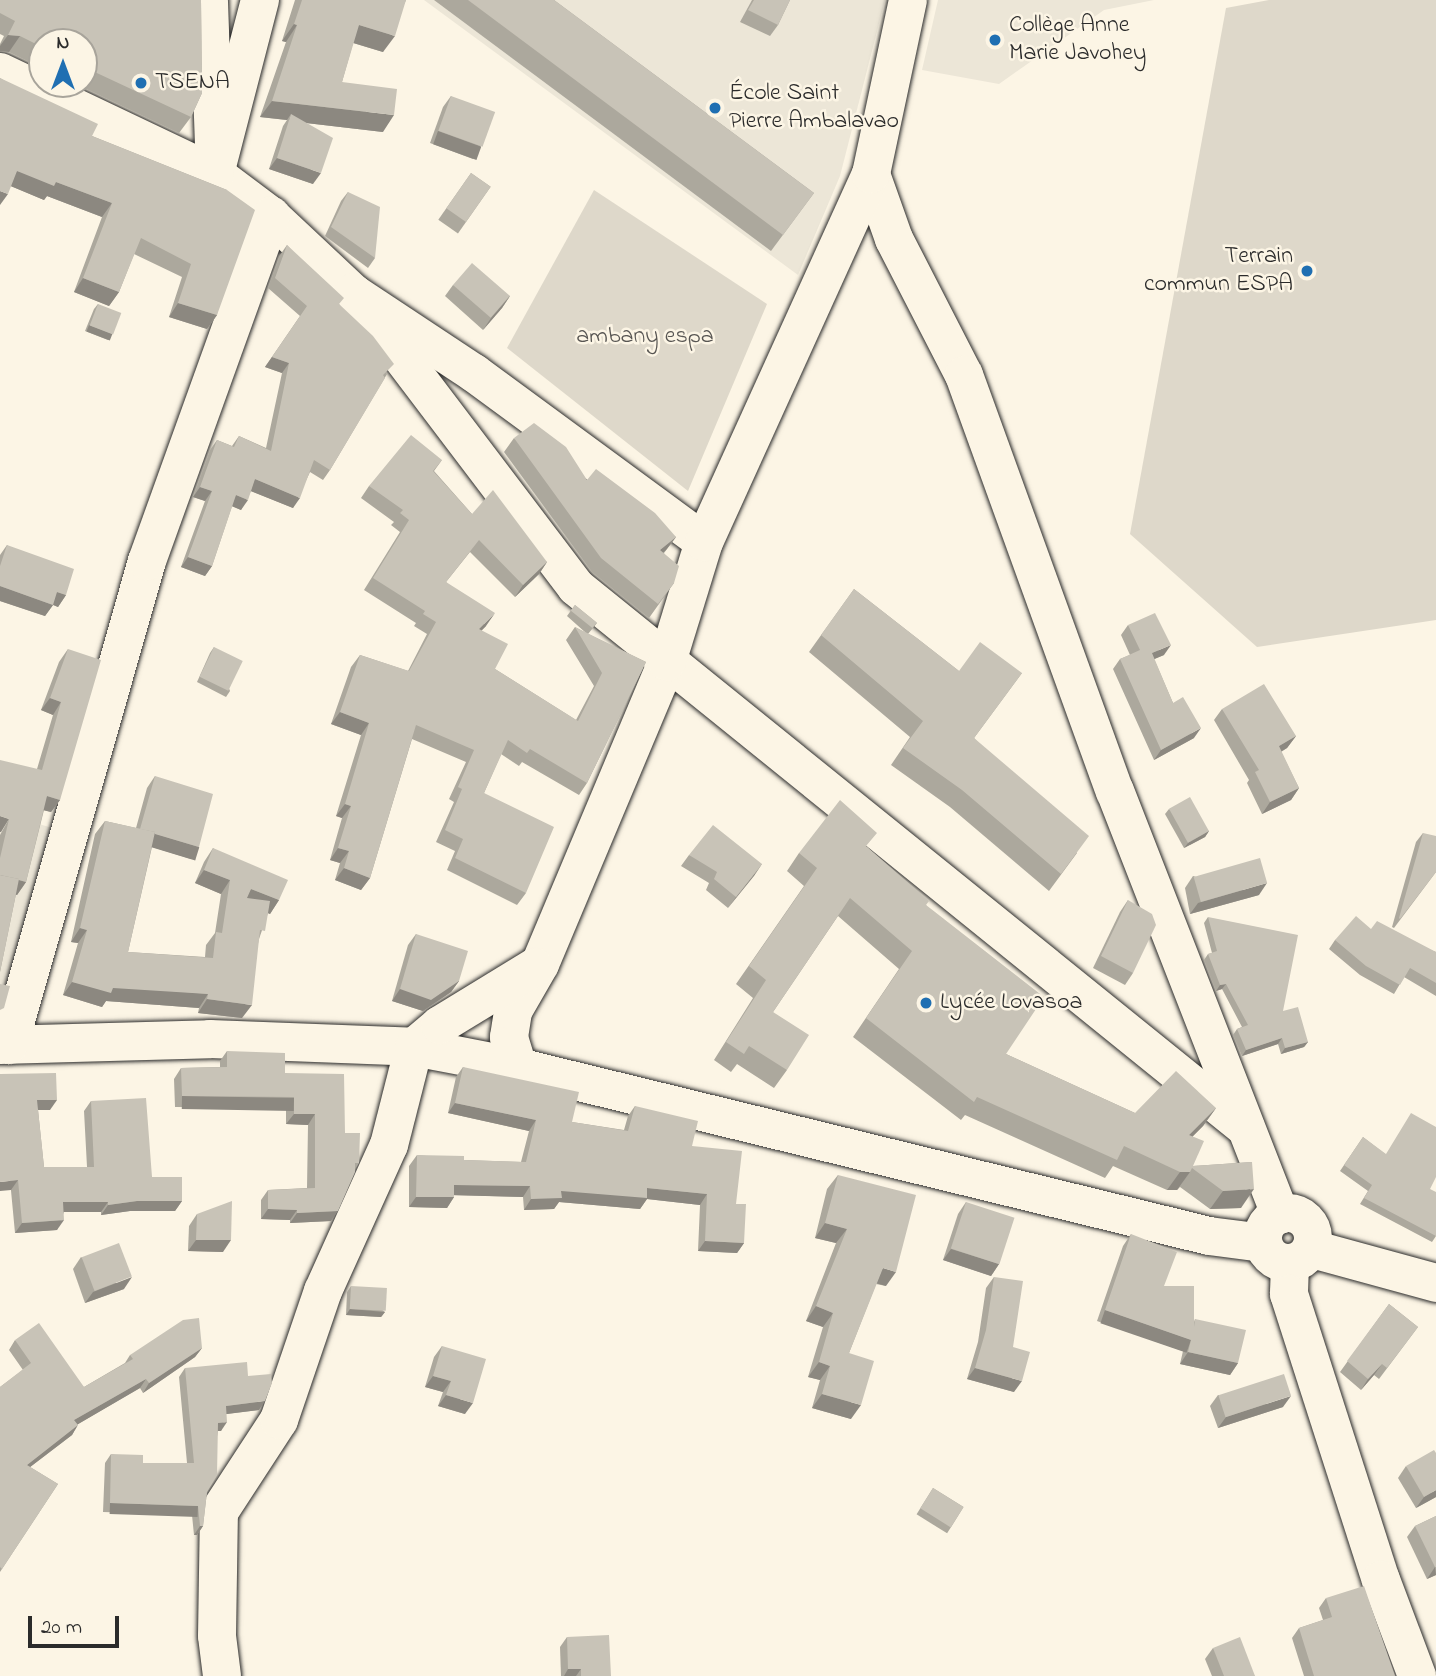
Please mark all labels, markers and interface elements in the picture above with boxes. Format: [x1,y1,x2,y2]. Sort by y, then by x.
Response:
place label: Collège Anne Marie Javohey [1009,12,1146,68]
north arrow [28,28,98,98]
text: N [57,30,69,57]
marker: Collège Anne Marie Javohey [987,32,1003,48]
place label: TSENA [155,69,230,97]
marker: TSENA [133,75,149,91]
place label: École Saint Pierre Ambalavao [729,80,899,136]
marker: École Saint Pierre Ambalavao [707,100,723,116]
place label: Terrain commun ESPA [1144,243,1293,299]
marker: Terrain commun ESPA [1299,263,1315,279]
park label: ambany espa [576,323,714,351]
place label: Lycée Lovasoa [940,989,1082,1017]
marker: Lycée Lovasoa [918,995,934,1011]
scale bar [32,1602,122,1646]
text: 20 m [41,1613,82,1643]

